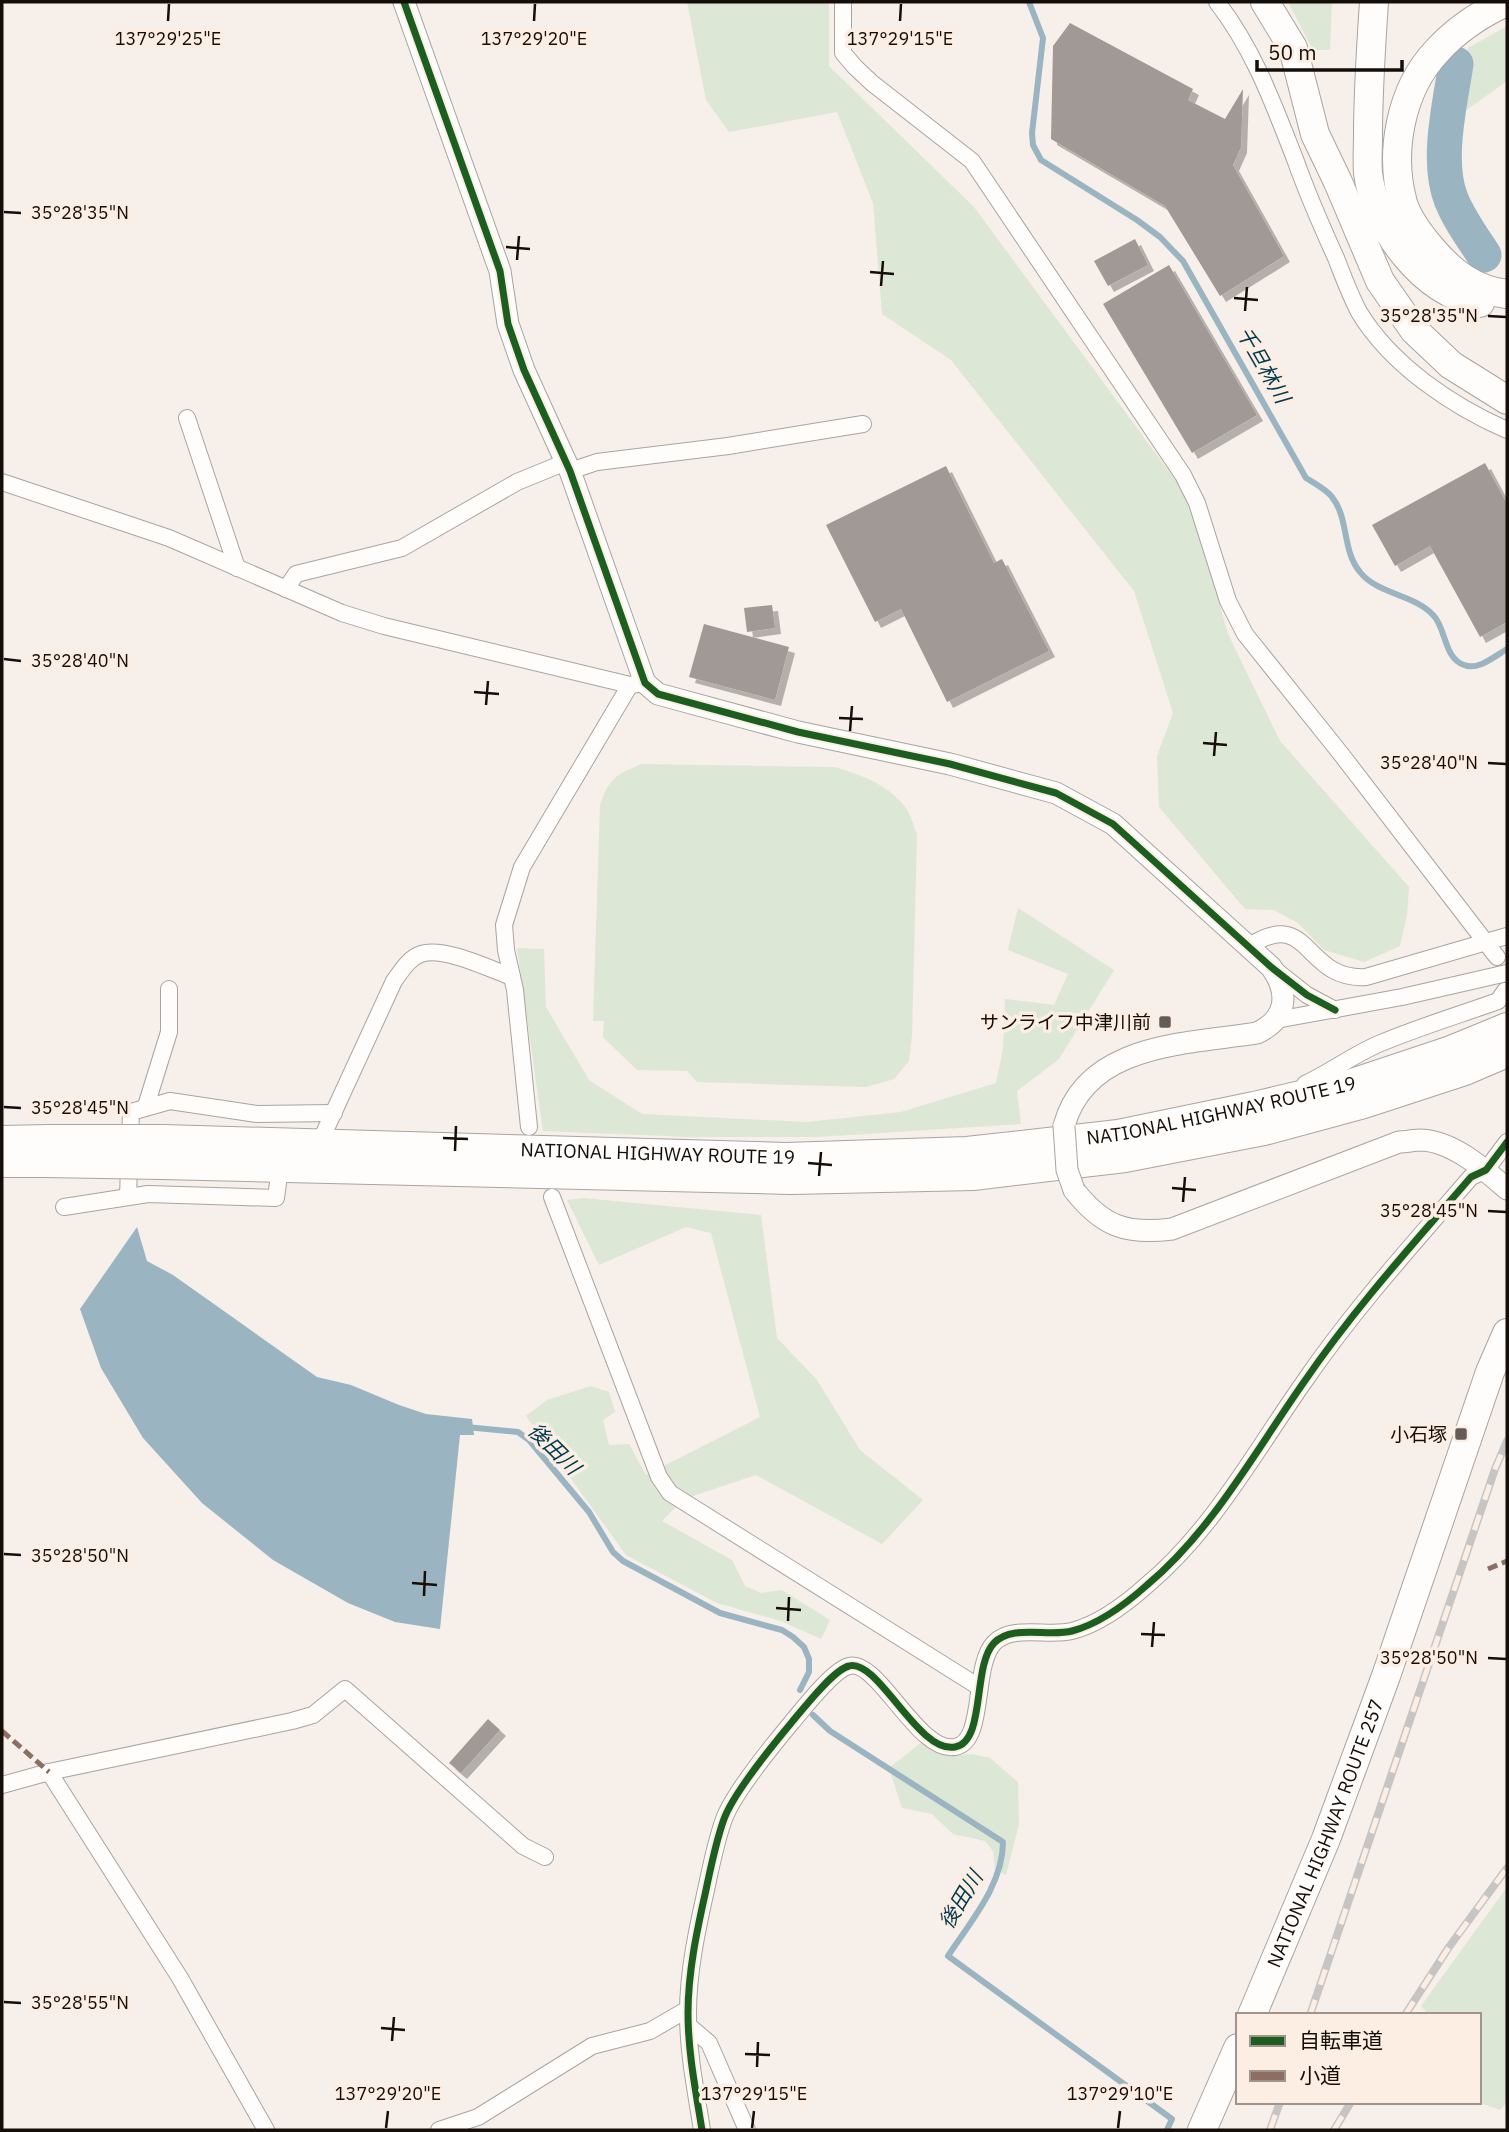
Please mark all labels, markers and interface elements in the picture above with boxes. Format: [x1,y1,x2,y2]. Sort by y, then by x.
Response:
text: 137°29'25"E [115,27,221,50]
text: 137°29'20"E [481,27,587,50]
text: 137°29'15"E [847,27,953,50]
scale bar [1257,28,1402,72]
text: 50 m [1268,38,1317,66]
text: 35°28'35"N [31,201,129,224]
text: 35°28'35"N [1380,304,1478,327]
water label: 千旦林川 [1231,321,1298,410]
text: 35°28'40"N [31,649,129,672]
text: 35°28'40"N [1380,751,1478,774]
place label: サンライフ中津川前 [980,1010,1151,1034]
marker: サンライフ中津川前 [1157,1014,1173,1030]
street label: NATIONAL HIGHWAY ROUTE 19 [1085,1070,1358,1149]
text: 35°28'45"N [31,1096,129,1119]
street label: NATIONAL HIGHWAY ROUTE 19 [520,1137,796,1169]
text: 35°28'45"N [1380,1199,1478,1222]
water label: 後田川 [523,1416,588,1482]
place label: 小石塚 [1390,1422,1447,1446]
marker: 小石塚 [1453,1426,1469,1442]
text: 35°28'50"N [31,1544,129,1567]
text: 35°28'50"N [1380,1646,1478,1669]
street label: NATIONAL HIGHWAY ROUTE 257 [1261,1696,1388,1971]
water label: 後田川 [932,1864,989,1934]
text: 35°28'55"N [31,1991,129,2014]
legend [1236,2013,1481,2104]
text: 自転車道 [1299,2026,1383,2054]
text: 小道 [1299,2061,1341,2089]
text: 137°29'20"E [335,2082,441,2105]
text: 137°29'15"E [701,2082,807,2105]
text: 137°29'10"E [1067,2082,1173,2105]

